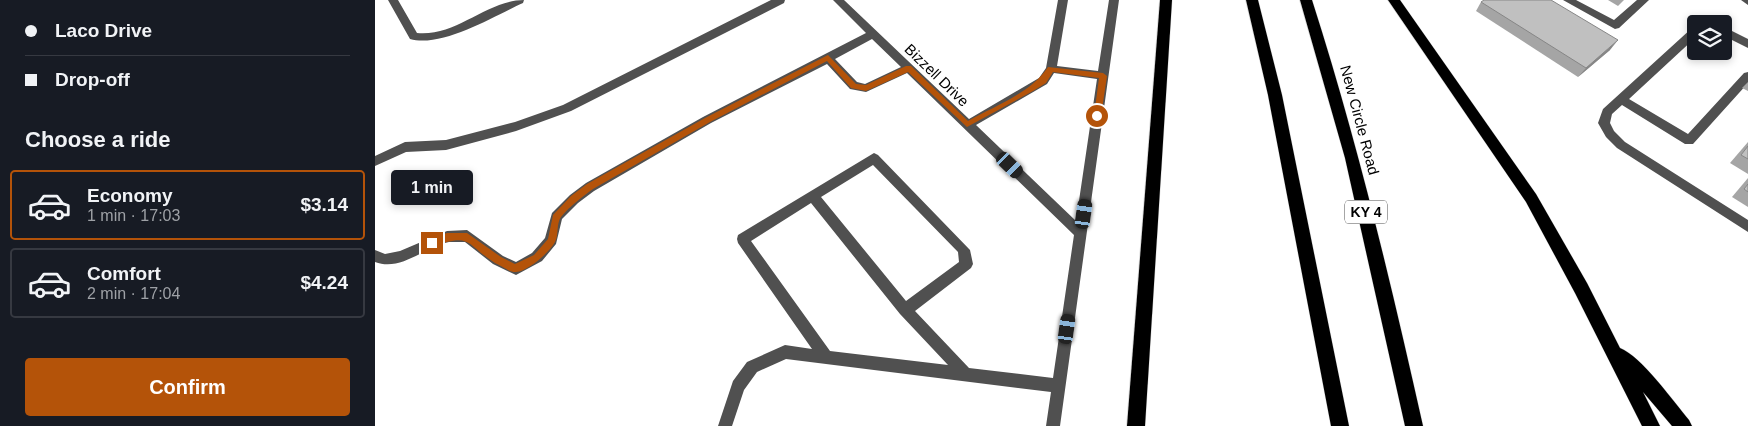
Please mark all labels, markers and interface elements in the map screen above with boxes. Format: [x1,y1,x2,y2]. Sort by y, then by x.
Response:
map controls [1687,15,1732,60]
button: layers [1687,15,1732,60]
text: Laco Drive [55,20,152,41]
street label: Bizzell Drive [901,40,973,110]
street label: New Circle Road [1337,63,1383,177]
text: Drop-off [55,69,130,90]
route start [1086,105,1108,127]
text: Choose a ride [25,127,170,152]
car [993,149,1026,181]
callout: 1 min [391,170,473,206]
text: 1 min [411,179,453,196]
icon: car [27,183,72,228]
text: Economy [87,185,173,206]
text: $3.14 [300,194,348,215]
car [1074,198,1093,230]
road number: KY 4 [1345,200,1387,223]
text: 1 min · 17:03 [87,207,180,224]
route end [421,232,443,254]
icon: car [27,261,72,306]
text: Comfort [87,263,161,284]
text: $4.24 [300,272,348,293]
text: 2 min · 17:04 [87,285,180,302]
car [1057,313,1076,345]
button: Confirm [25,358,350,416]

